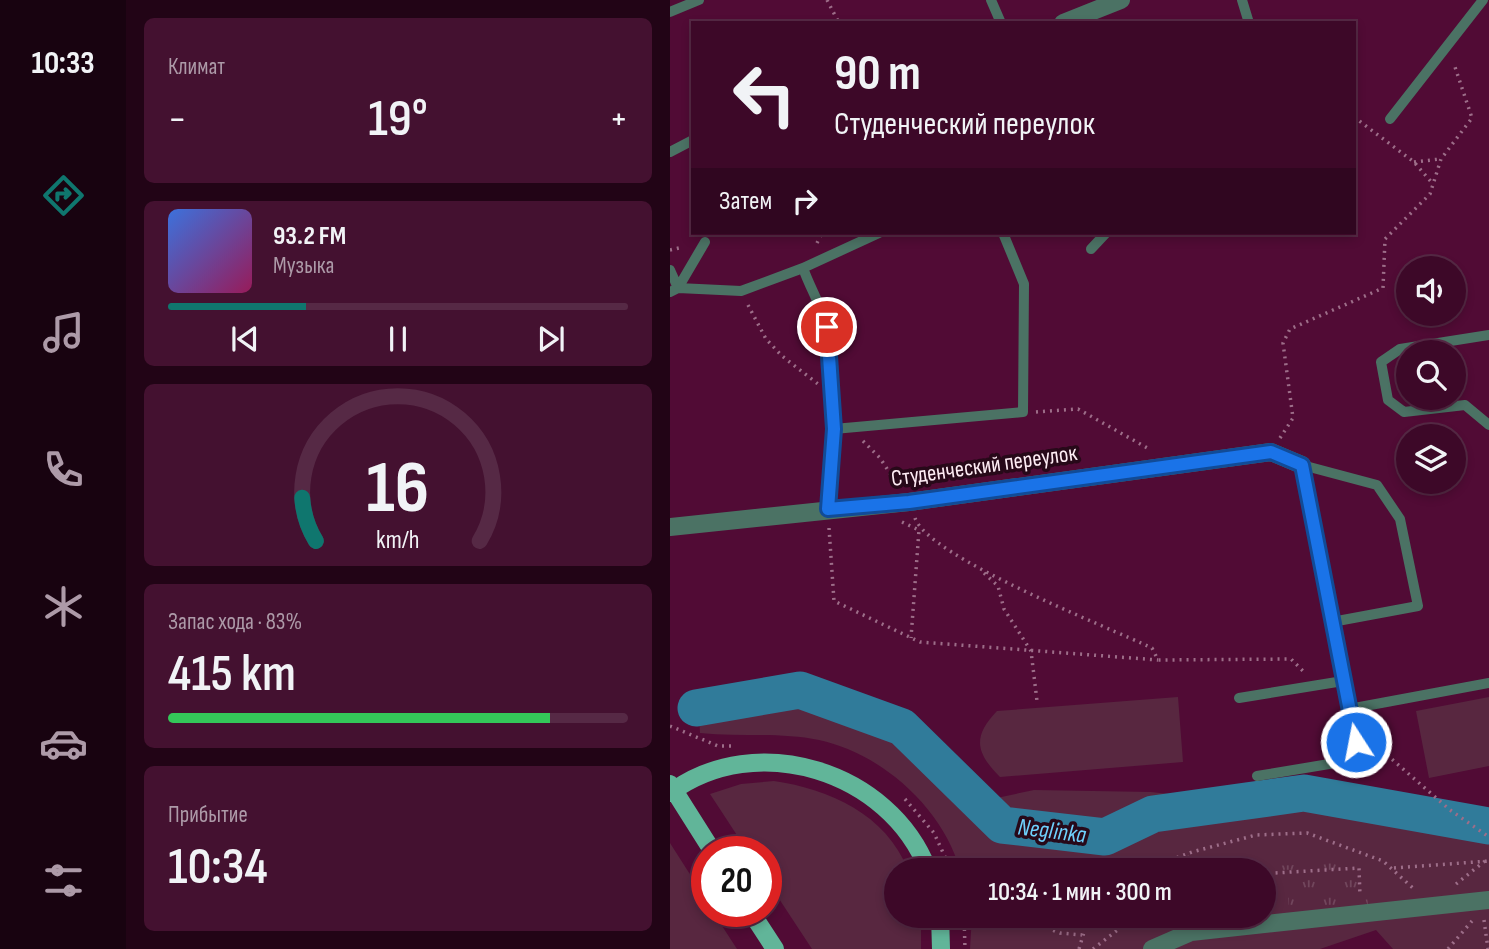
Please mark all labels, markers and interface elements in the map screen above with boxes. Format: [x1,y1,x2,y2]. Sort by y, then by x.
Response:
text: 10:33 [31,44,95,83]
text: 90 m [834,45,921,104]
icon: left [719,49,810,140]
text: Климат [168,53,225,81]
text: 19° [368,88,428,151]
text: − [168,97,187,142]
text: + [609,97,628,142]
text: Студенческий переулок [834,105,1095,144]
icon: directions [39,171,88,220]
icon: right [786,182,824,220]
text: Затем [719,186,772,217]
text: 93.2 FM [273,221,346,252]
text: Музыка [273,252,334,280]
map controls [1396,256,1466,494]
button: sound [1396,256,1466,326]
pin [797,297,857,357]
icon: music [39,308,88,357]
icon: arrive [808,308,846,346]
icon: previous [226,320,264,358]
icon: pause [379,320,417,358]
icon: next [532,320,570,358]
button: search [1396,340,1466,410]
button: layers [1396,424,1466,494]
street label: Студенческий переулок [889,439,1079,493]
icon: phone [39,445,88,494]
text: 16 [367,445,429,533]
text: km/h [376,524,420,555]
icon: climate [39,582,88,631]
text: Запас хода · 83% [168,608,302,636]
text: 415 km [168,643,296,706]
position arrow [1319,705,1393,779]
icon: car [39,719,88,768]
text: Прибытие [168,801,248,829]
water label: Neglinka [1016,812,1088,850]
text: 10:34 [168,836,268,899]
speed limit sign: 20 [691,836,782,927]
icon: filters [39,856,88,905]
text: 10:34 · 1 мин · 300 m [988,877,1172,908]

